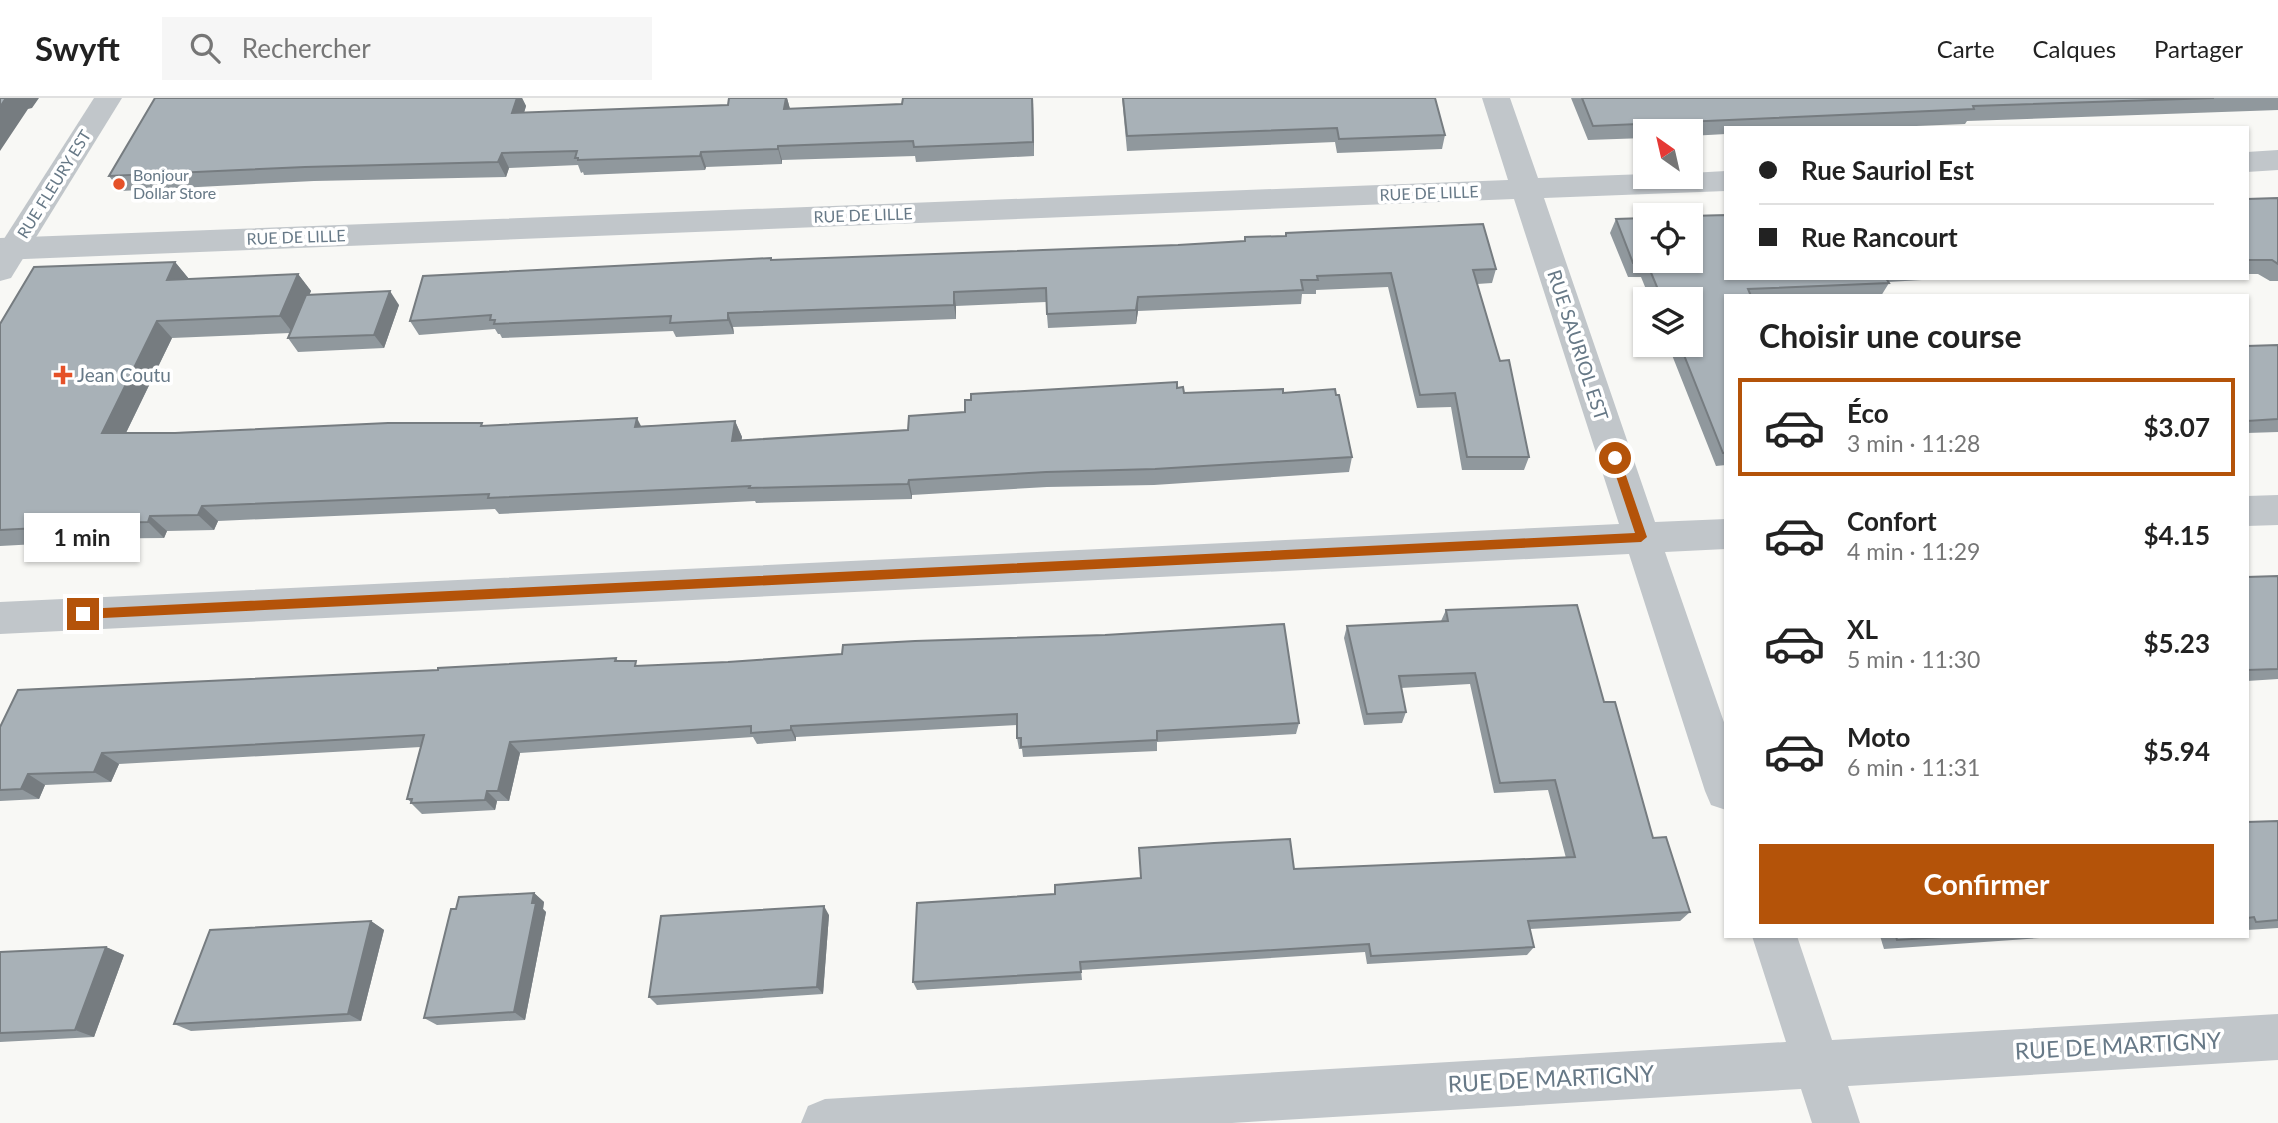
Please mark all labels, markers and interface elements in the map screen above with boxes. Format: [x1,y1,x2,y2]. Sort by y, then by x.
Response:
search box [162,17,652,80]
text: Swyft [35,28,120,68]
icon: search [186,29,224,67]
text: Rechercher [242,32,371,64]
text: Carte [1937,34,1995,63]
text: Calques [2033,34,2116,63]
text: Partager [2154,34,2243,63]
north arrow [1633,119,1703,189]
map controls [1633,119,1703,357]
street label: RUE FLEURY EST [13,126,95,241]
text: Rue Sauriol Est [1801,154,1974,186]
place label: Bonjour Dollar Store [133,165,216,202]
marker: Bonjour Dollar Store [111,176,127,192]
street label: RUE DE LILLE [1379,181,1479,204]
street label: RUE DE LILLE [813,203,913,226]
button: locate [1633,203,1703,273]
text: Rue Rancourt [1801,221,1958,253]
street label: RUE DE LILLE [246,225,346,248]
street label: RUE SAURIOL EST [1543,267,1614,423]
button: layers [1633,287,1703,357]
text: Choisir une course [1759,316,2022,355]
place label: Jean Coutu [77,363,171,386]
marker: Jean Coutu [55,367,71,383]
icon: car [1763,396,1826,459]
text: Éco [1847,397,1889,429]
text: $3.07 [2144,411,2210,443]
text: 3 min · 11:28 [1847,429,1980,457]
route start [1599,442,1631,474]
icon: car [1763,504,1826,567]
text: Confort [1847,505,1937,537]
callout: 1 min [25,512,141,561]
text: $4.15 [2144,519,2210,551]
text: 1 min [53,523,111,551]
text: 4 min · 11:29 [1847,537,1980,565]
route end [67,598,99,630]
icon: car [1763,612,1826,675]
text: XL [1847,613,1878,645]
text: $5.23 [2144,627,2210,659]
text: 5 min · 11:30 [1847,645,1980,673]
icon: car [1763,720,1826,783]
text: Moto [1847,721,1910,753]
text: $5.94 [2144,735,2210,767]
text: 6 min · 11:31 [1847,753,1980,781]
button: Confirmer [1759,844,2214,924]
street label: RUE DE MARTIGNY [2014,1026,2222,1064]
street label: RUE DE MARTIGNY [1447,1059,1655,1097]

